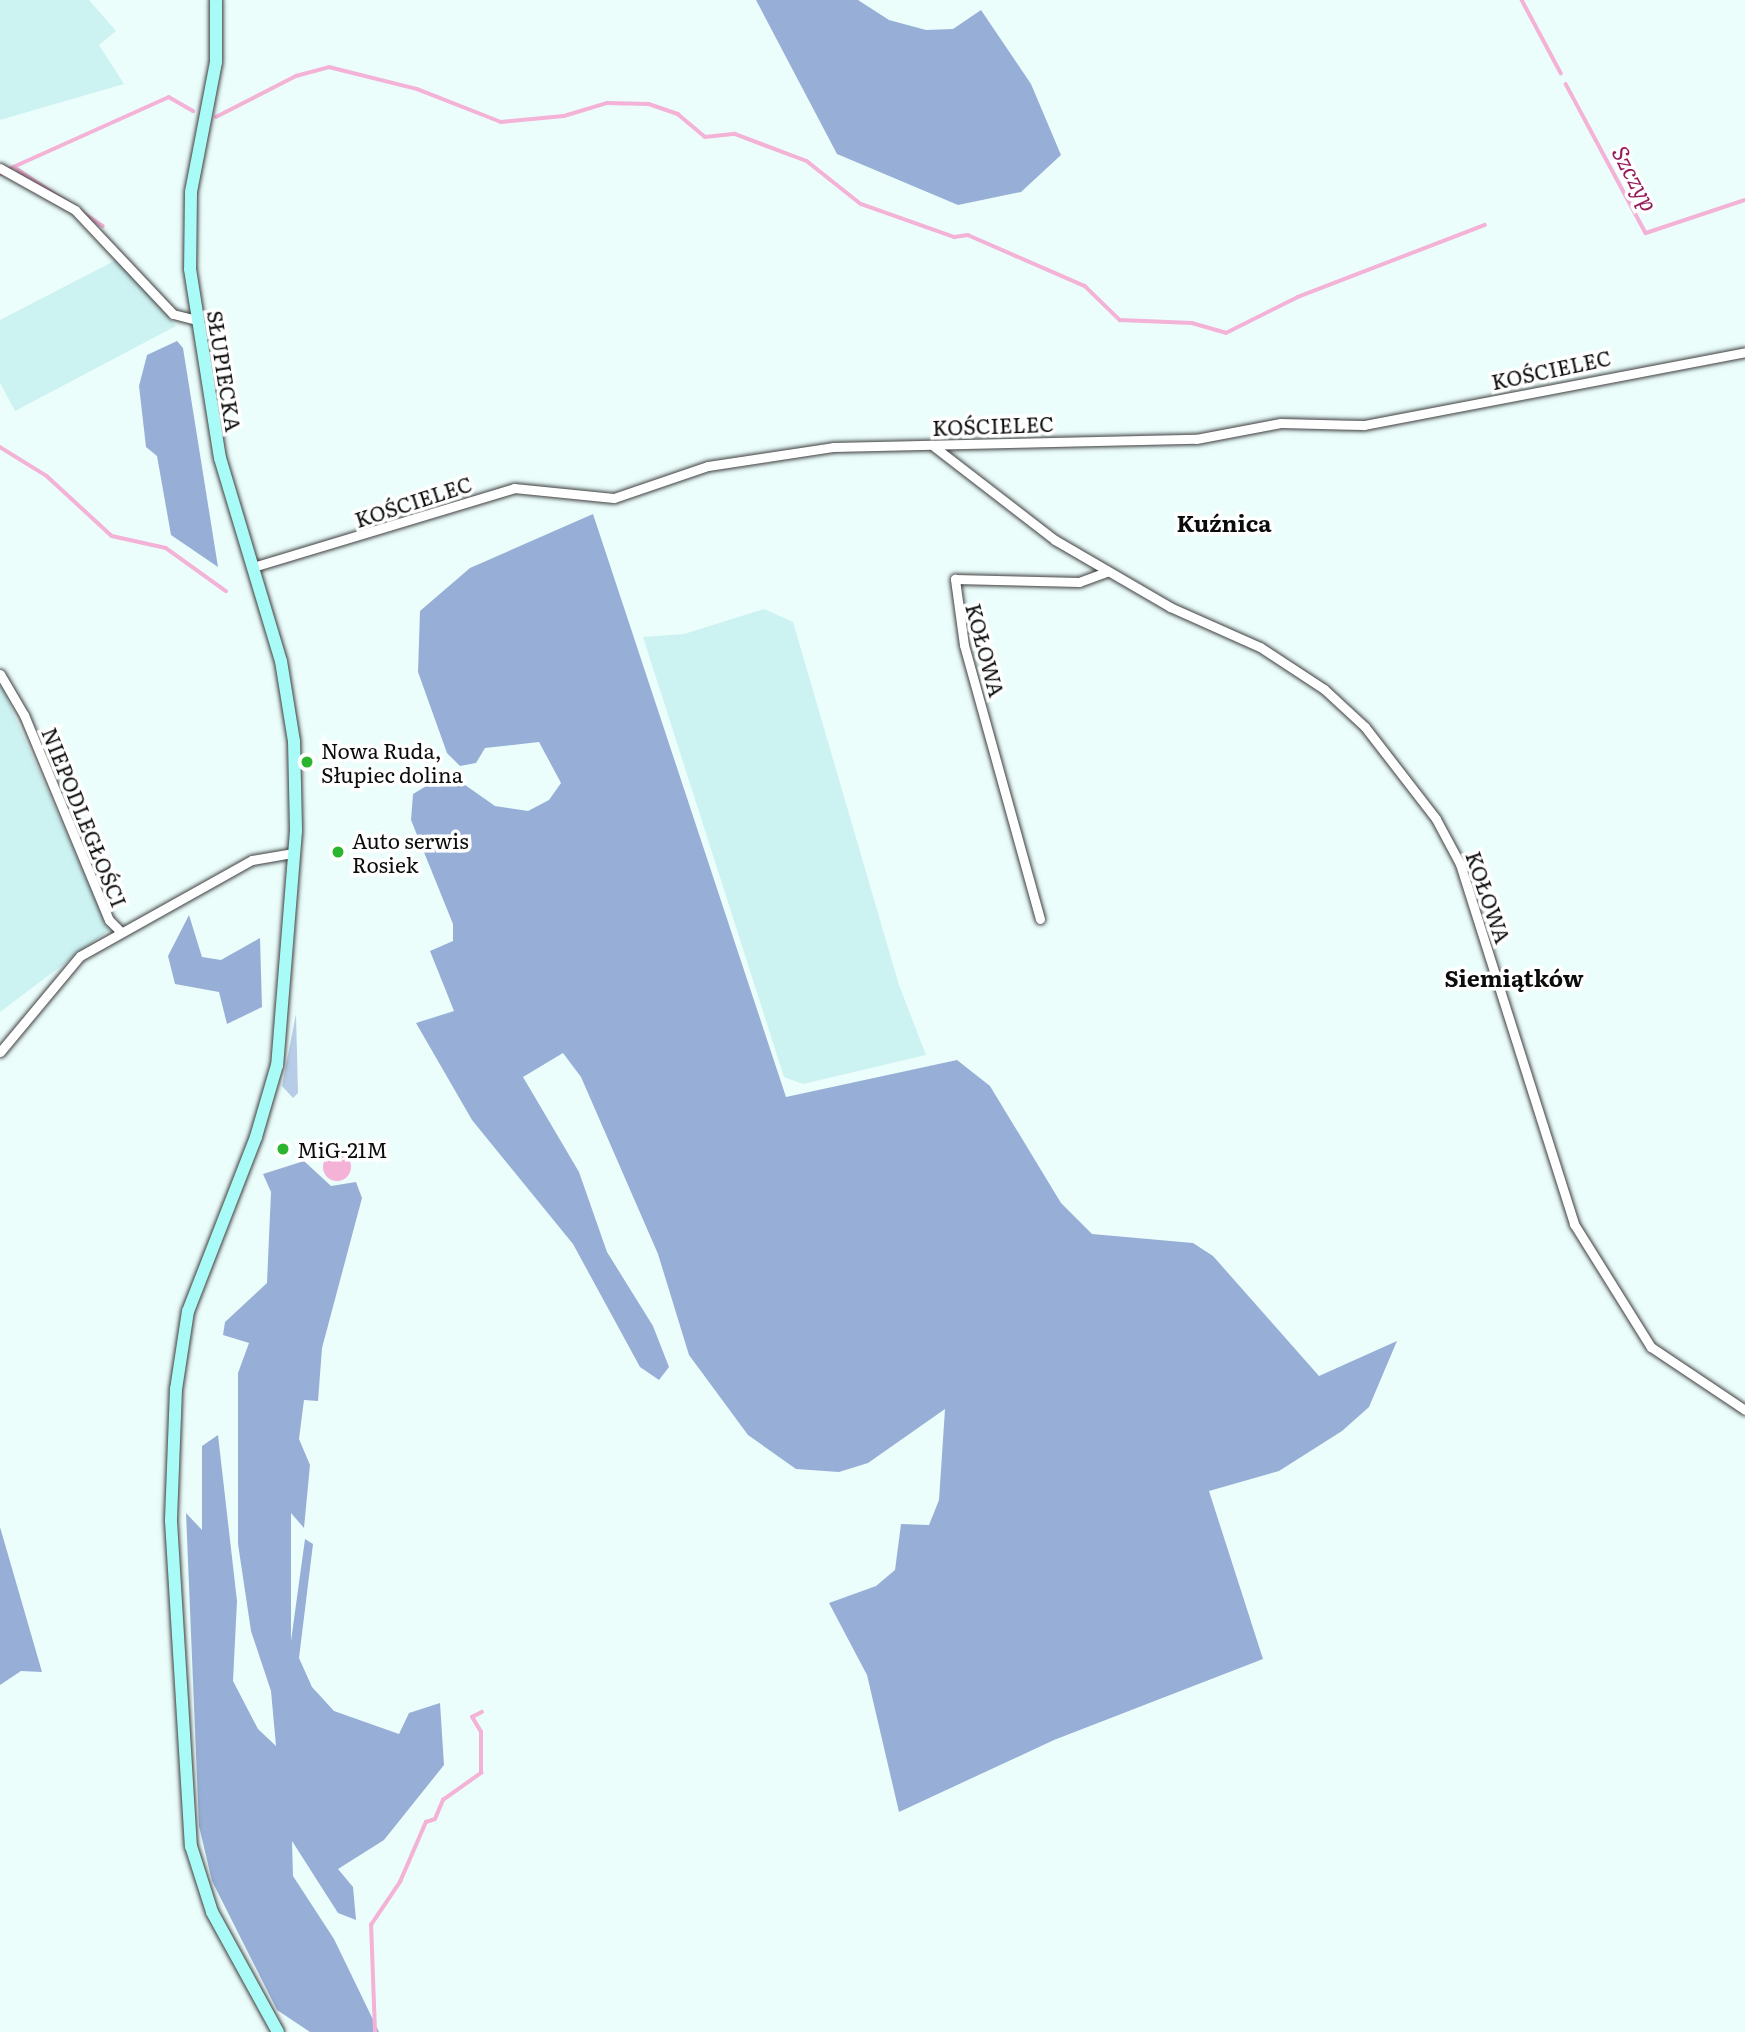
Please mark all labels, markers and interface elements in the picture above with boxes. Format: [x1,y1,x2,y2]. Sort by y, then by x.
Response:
water label: Szczyp [1607,141,1665,215]
street label: SŁUPIECKA [203,309,247,433]
street label: KOŚCIELEC [1489,344,1613,394]
street label: KOŚCIELEC [932,410,1054,440]
street label: KOŚCIELEC [351,470,475,532]
district label: Kuźnica [1176,508,1272,536]
street label: KOŁOWA [961,601,1011,699]
street label: NIEPODLEGŁOŚCI [37,723,133,911]
place label: Nowa Ruda, Słupiec dolina [321,737,463,787]
marker: Nowa Ruda, Słupiec dolina [299,754,315,770]
place label: Auto serwis Rosiek [352,827,469,877]
marker: Auto serwis Rosiek [330,844,346,860]
street label: KOŁOWA [1462,848,1516,946]
district label: Siemiątków [1444,963,1584,991]
place label: MiG-21M [297,1136,387,1162]
marker: MiG-21M [275,1141,291,1157]

